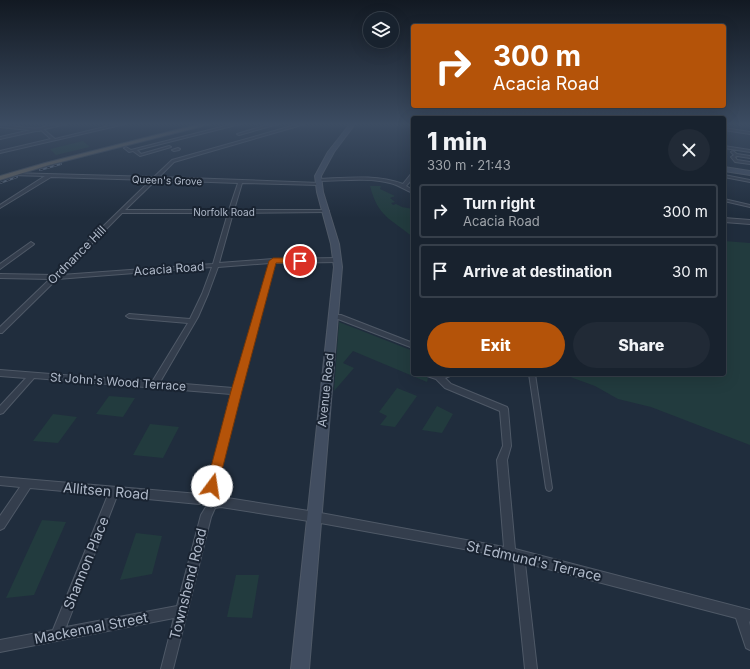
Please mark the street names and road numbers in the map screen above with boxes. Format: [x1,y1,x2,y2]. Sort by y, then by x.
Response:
street label: Queen's Grove [132,173,203,187]
street label: Norfolk Road [193,206,255,218]
street label: Ordnance Hill [44,222,109,287]
street label: Acacia Road [133,259,205,278]
street label: Avenue Road [314,352,337,428]
street label: St John's Wood Terrace [49,369,187,394]
street label: Allitsen Road [63,478,150,503]
street label: Shannon Place [59,514,112,612]
street label: Townshend Road [165,526,210,641]
street label: St Edmund's Terrace [465,537,603,584]
street label: Mackennal Street [33,608,150,647]

